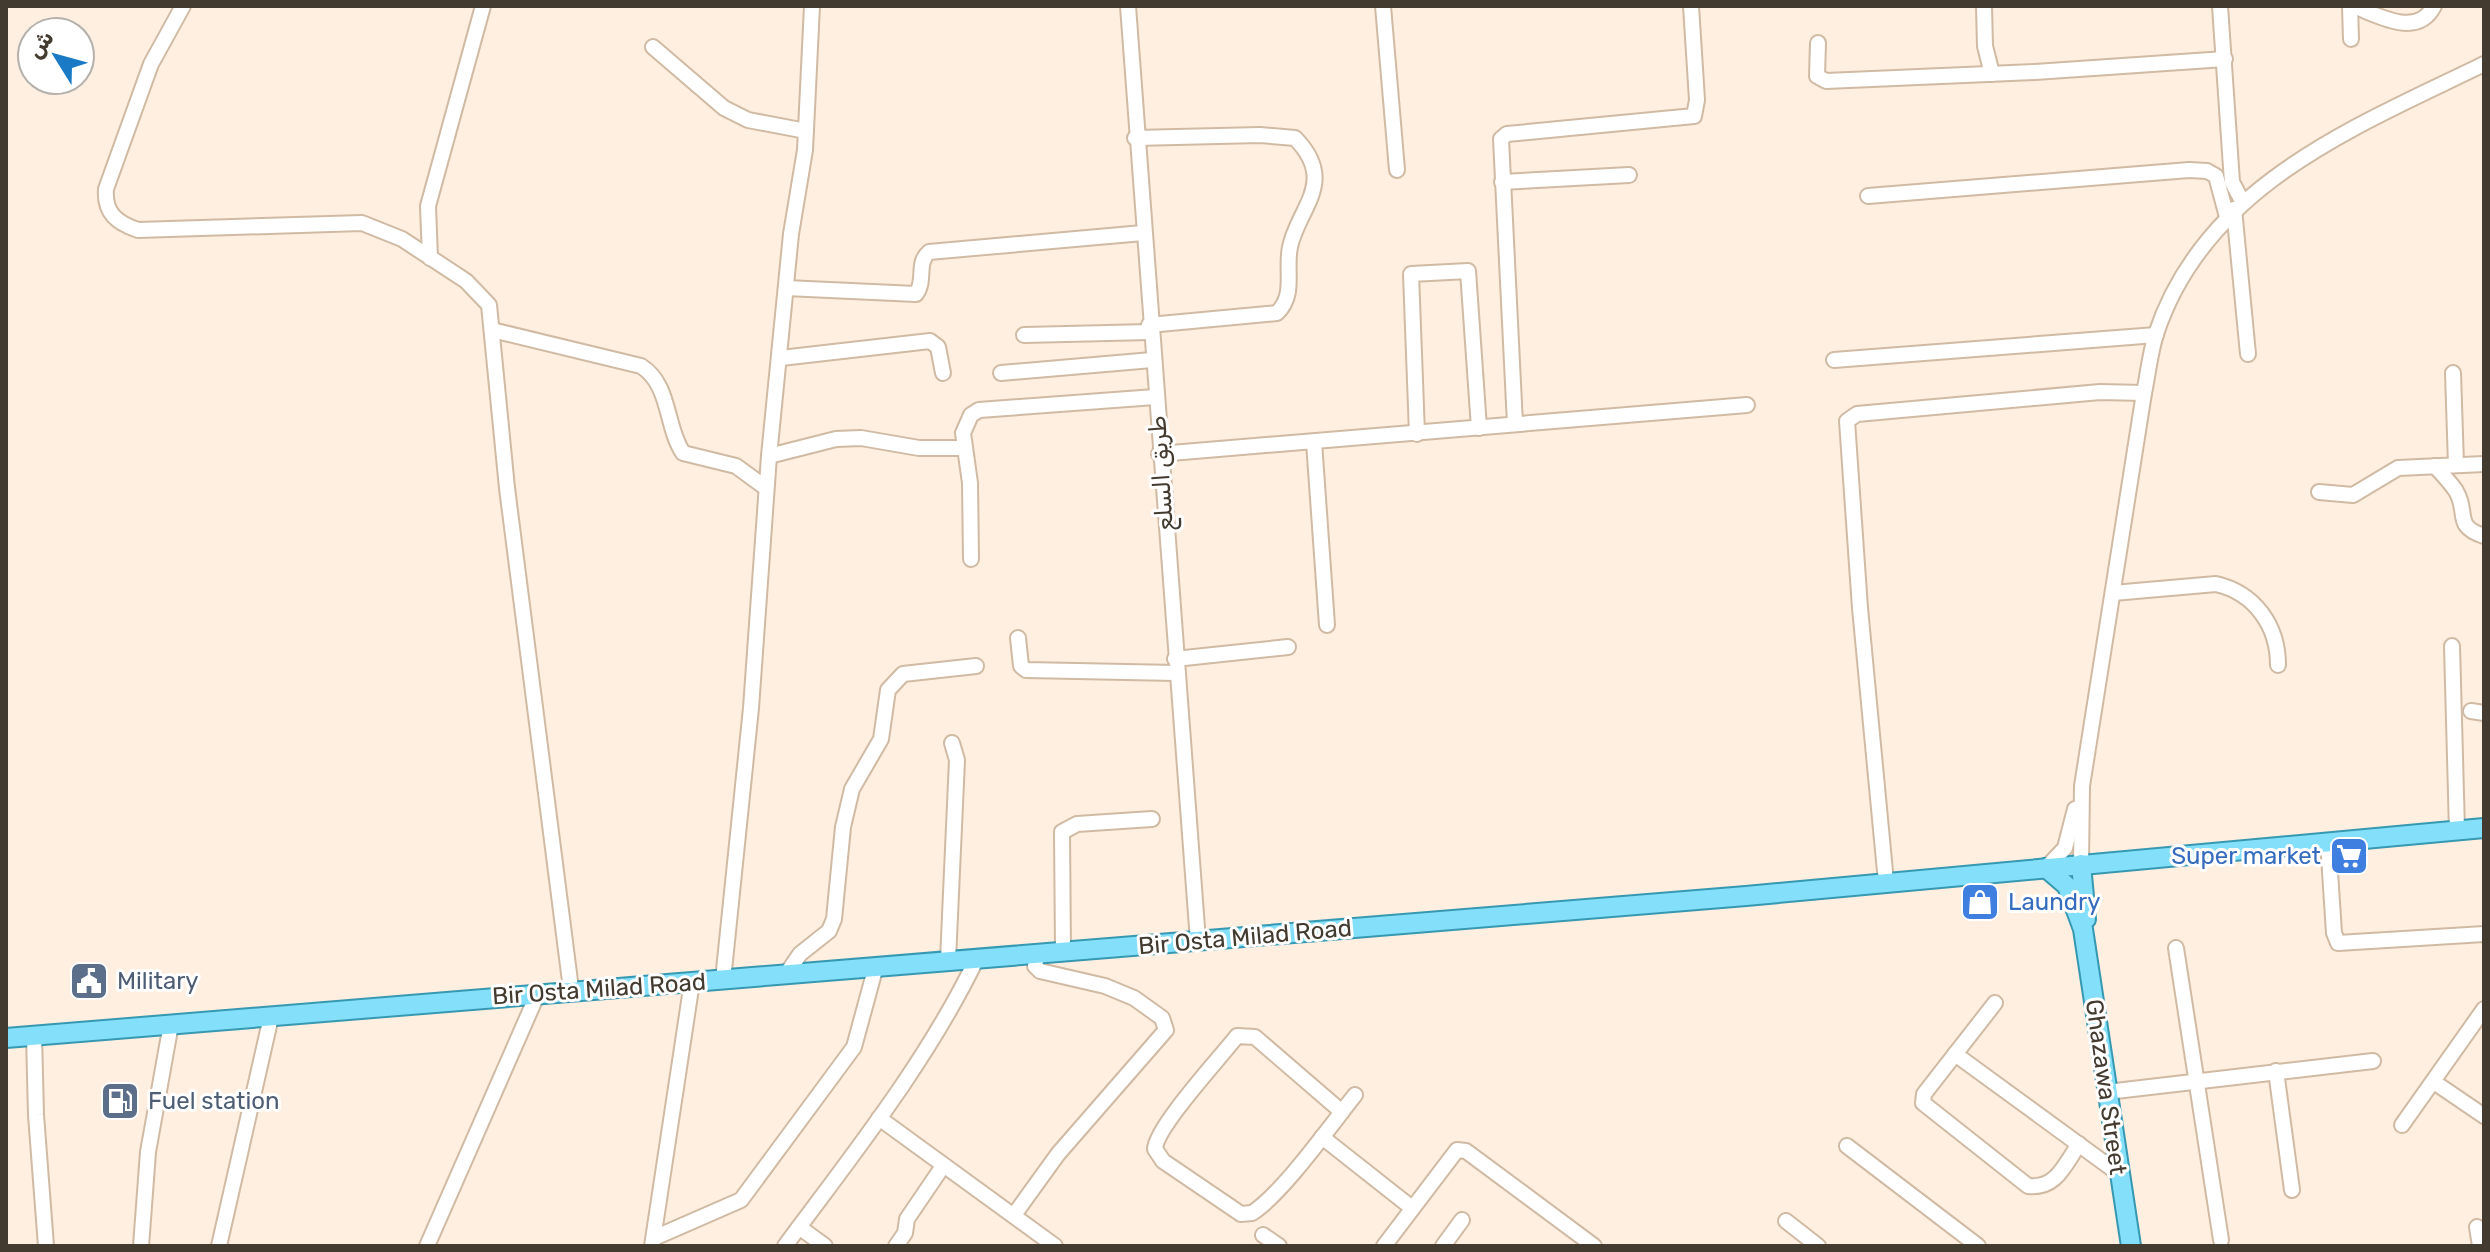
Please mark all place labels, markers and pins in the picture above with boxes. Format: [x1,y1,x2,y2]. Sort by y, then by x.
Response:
supermarket icon: Super market [2328,835,2370,877]
place label: Super market [2171,842,2321,870]
shop icon: Laundry [1959,881,2001,923]
place label: Laundry [2008,888,2100,916]
public building icon: Military [68,960,110,1002]
place label: Military [117,967,199,995]
fuel station icon: Fuel station [99,1080,141,1122]
place label: Fuel station [148,1087,280,1115]

